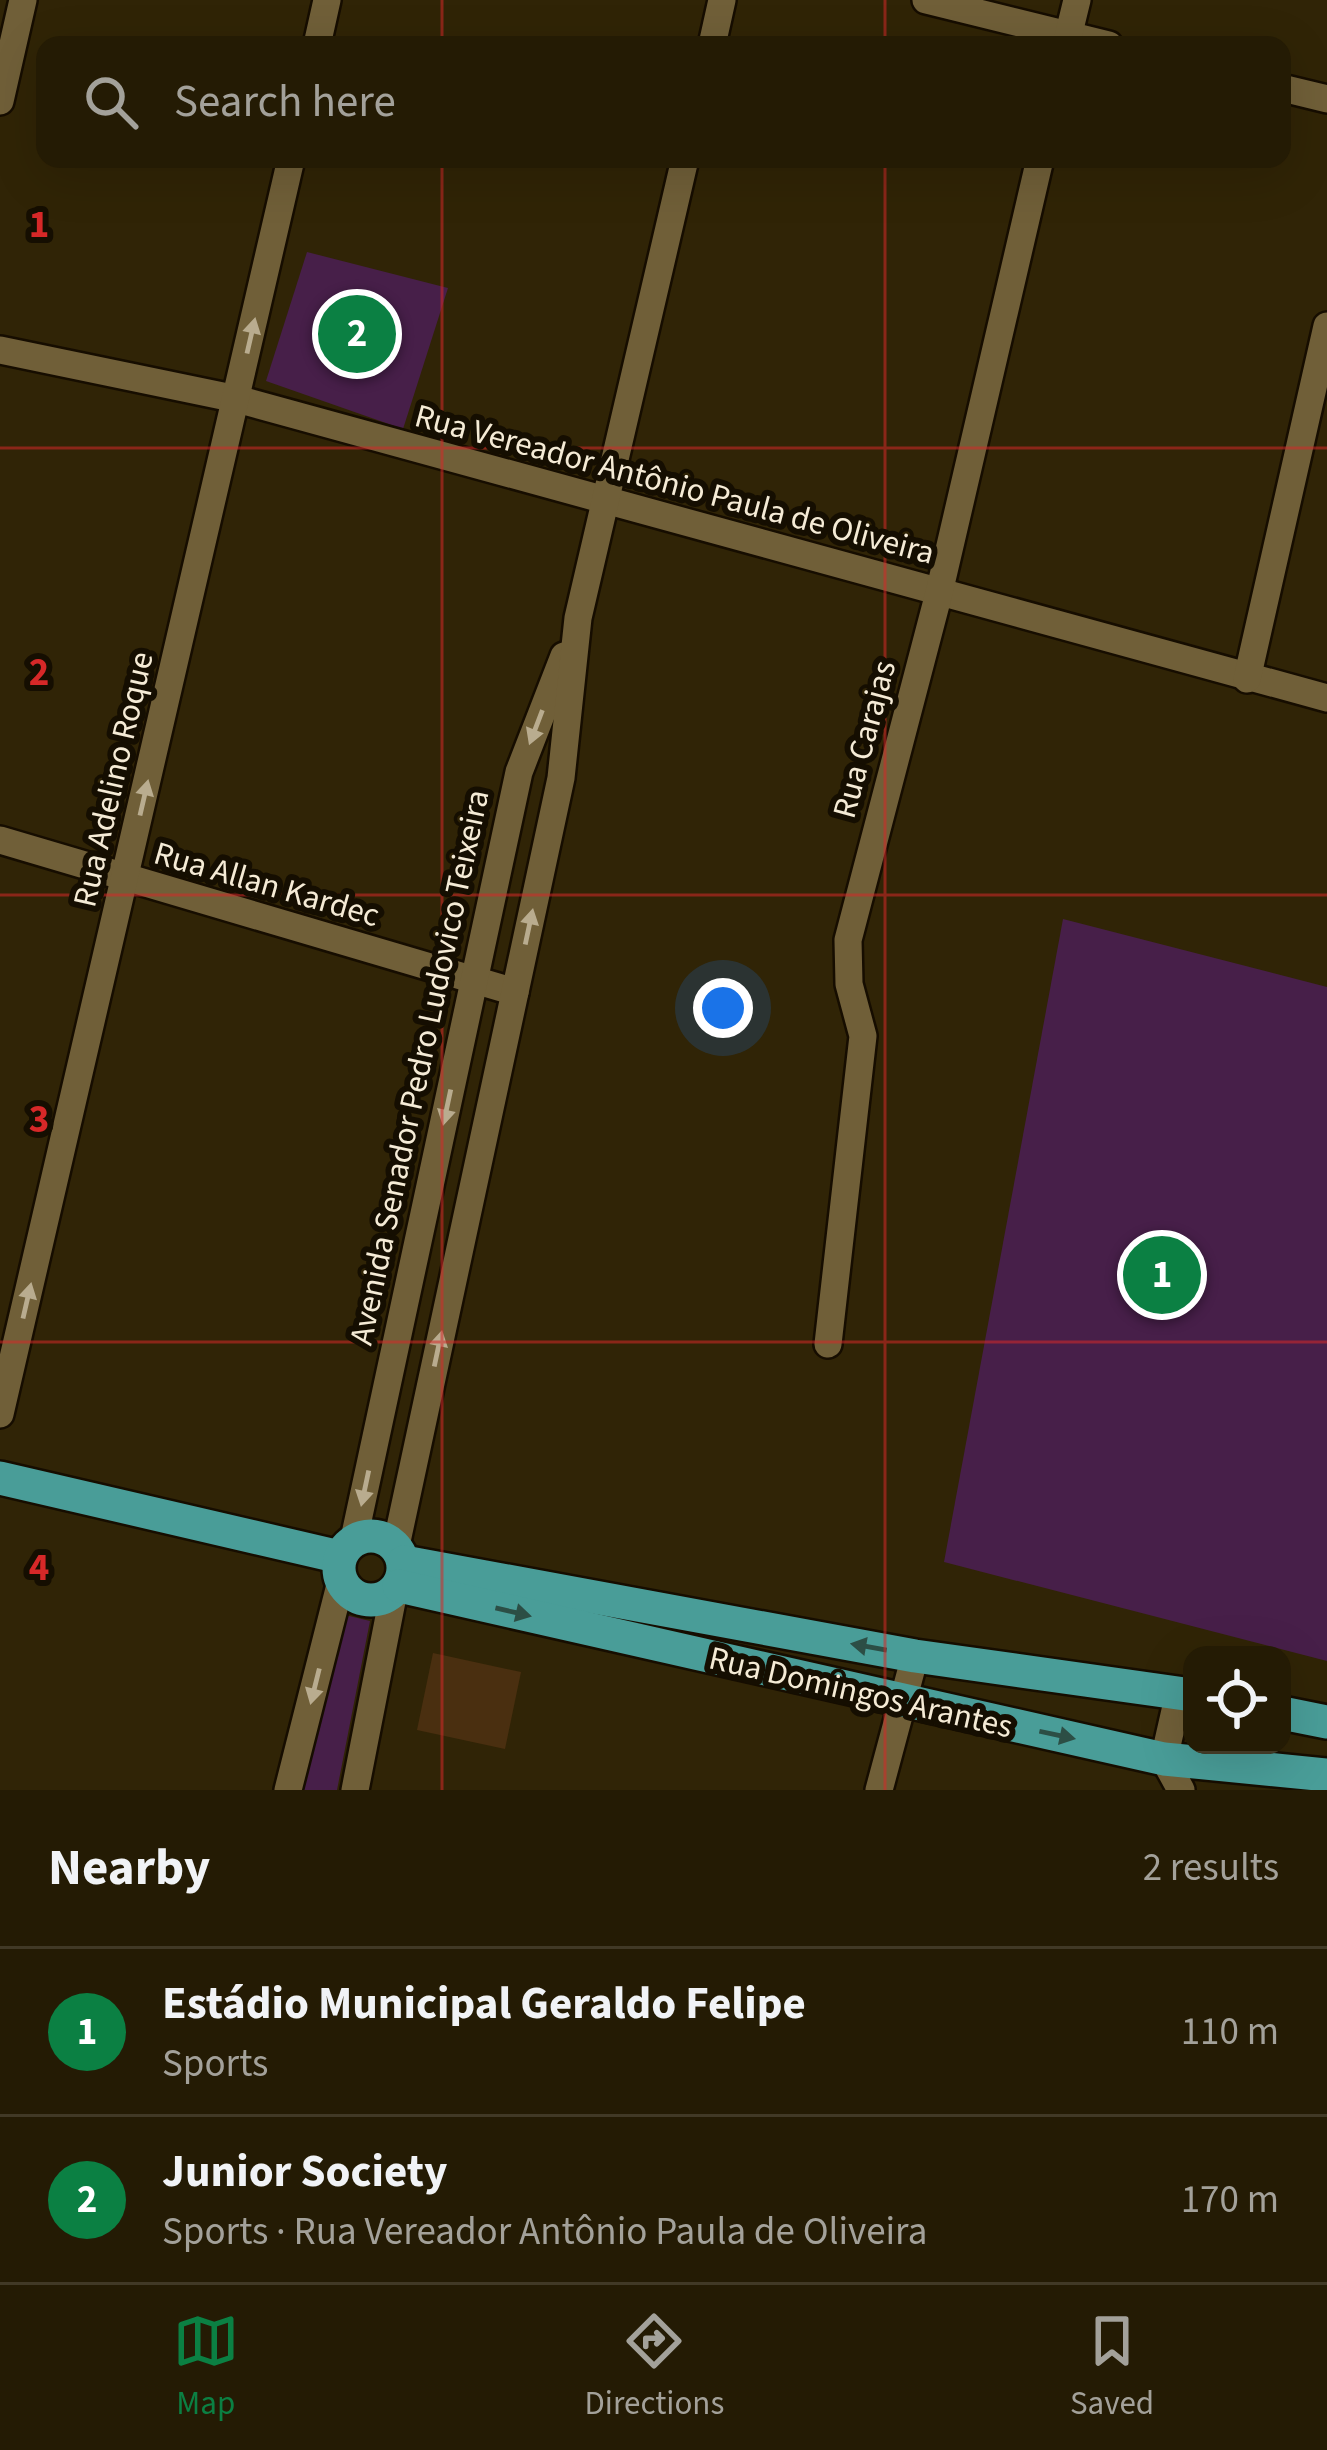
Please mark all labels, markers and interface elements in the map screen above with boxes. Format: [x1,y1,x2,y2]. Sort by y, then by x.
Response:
search box [36,36,1291,168]
icon: search [78,69,144,135]
text: Search here [174,70,396,134]
text: 1 [29,197,49,253]
pin: 2 [318,289,396,379]
one-way arrow [243,317,262,355]
street label: Rua Vereador Antônio Paula de Oliveira [410,392,940,577]
text: 2 [29,645,49,701]
street label: Rua Adelino Roque [61,647,166,912]
street label: Rua Carajas [821,655,908,823]
one-way arrow [526,710,545,746]
one-way arrow [136,779,155,817]
street label: Avenida Senador Pedro Ludovico Teixeira [338,786,501,1349]
street label: Rua Allan Kardec [148,830,385,939]
one-way arrow [521,907,540,945]
your location [693,978,753,1038]
one-way arrow [437,1088,456,1126]
text: 3 [29,1092,49,1148]
pin: 1 [1123,1230,1201,1320]
one-way arrow [18,1282,37,1319]
one-way arrow [430,1330,449,1368]
one-way arrow [355,1469,374,1507]
text: 4 [29,1540,49,1596]
one-way arrow [494,1603,532,1622]
street label: Rua Domingos Arantes [704,1635,1017,1750]
one-way arrow [849,1638,887,1656]
map controls [1183,1646,1291,1754]
button: locate [1183,1646,1291,1754]
one-way arrow [305,1667,324,1704]
one-way arrow [1038,1727,1076,1746]
text: Nearby [48,1832,210,1904]
text: 2 results [1143,1840,1279,1896]
text: Estádio Municipal Geraldo Felipe [162,1972,806,2036]
text: 1 [77,2004,97,2060]
text: 110 m [1181,2004,1279,2060]
text: Sports [162,2036,268,2092]
text: Junior Society [162,2140,448,2204]
text: 2 [77,2172,97,2228]
text: 170 m [1181,2172,1279,2228]
text: Sports · Rua Vereador Antônio Paula de Oliveira [162,2204,927,2260]
tab: Map [173,2308,239,2427]
tab: Directions [585,2308,724,2427]
tab: Saved [1070,2308,1154,2427]

